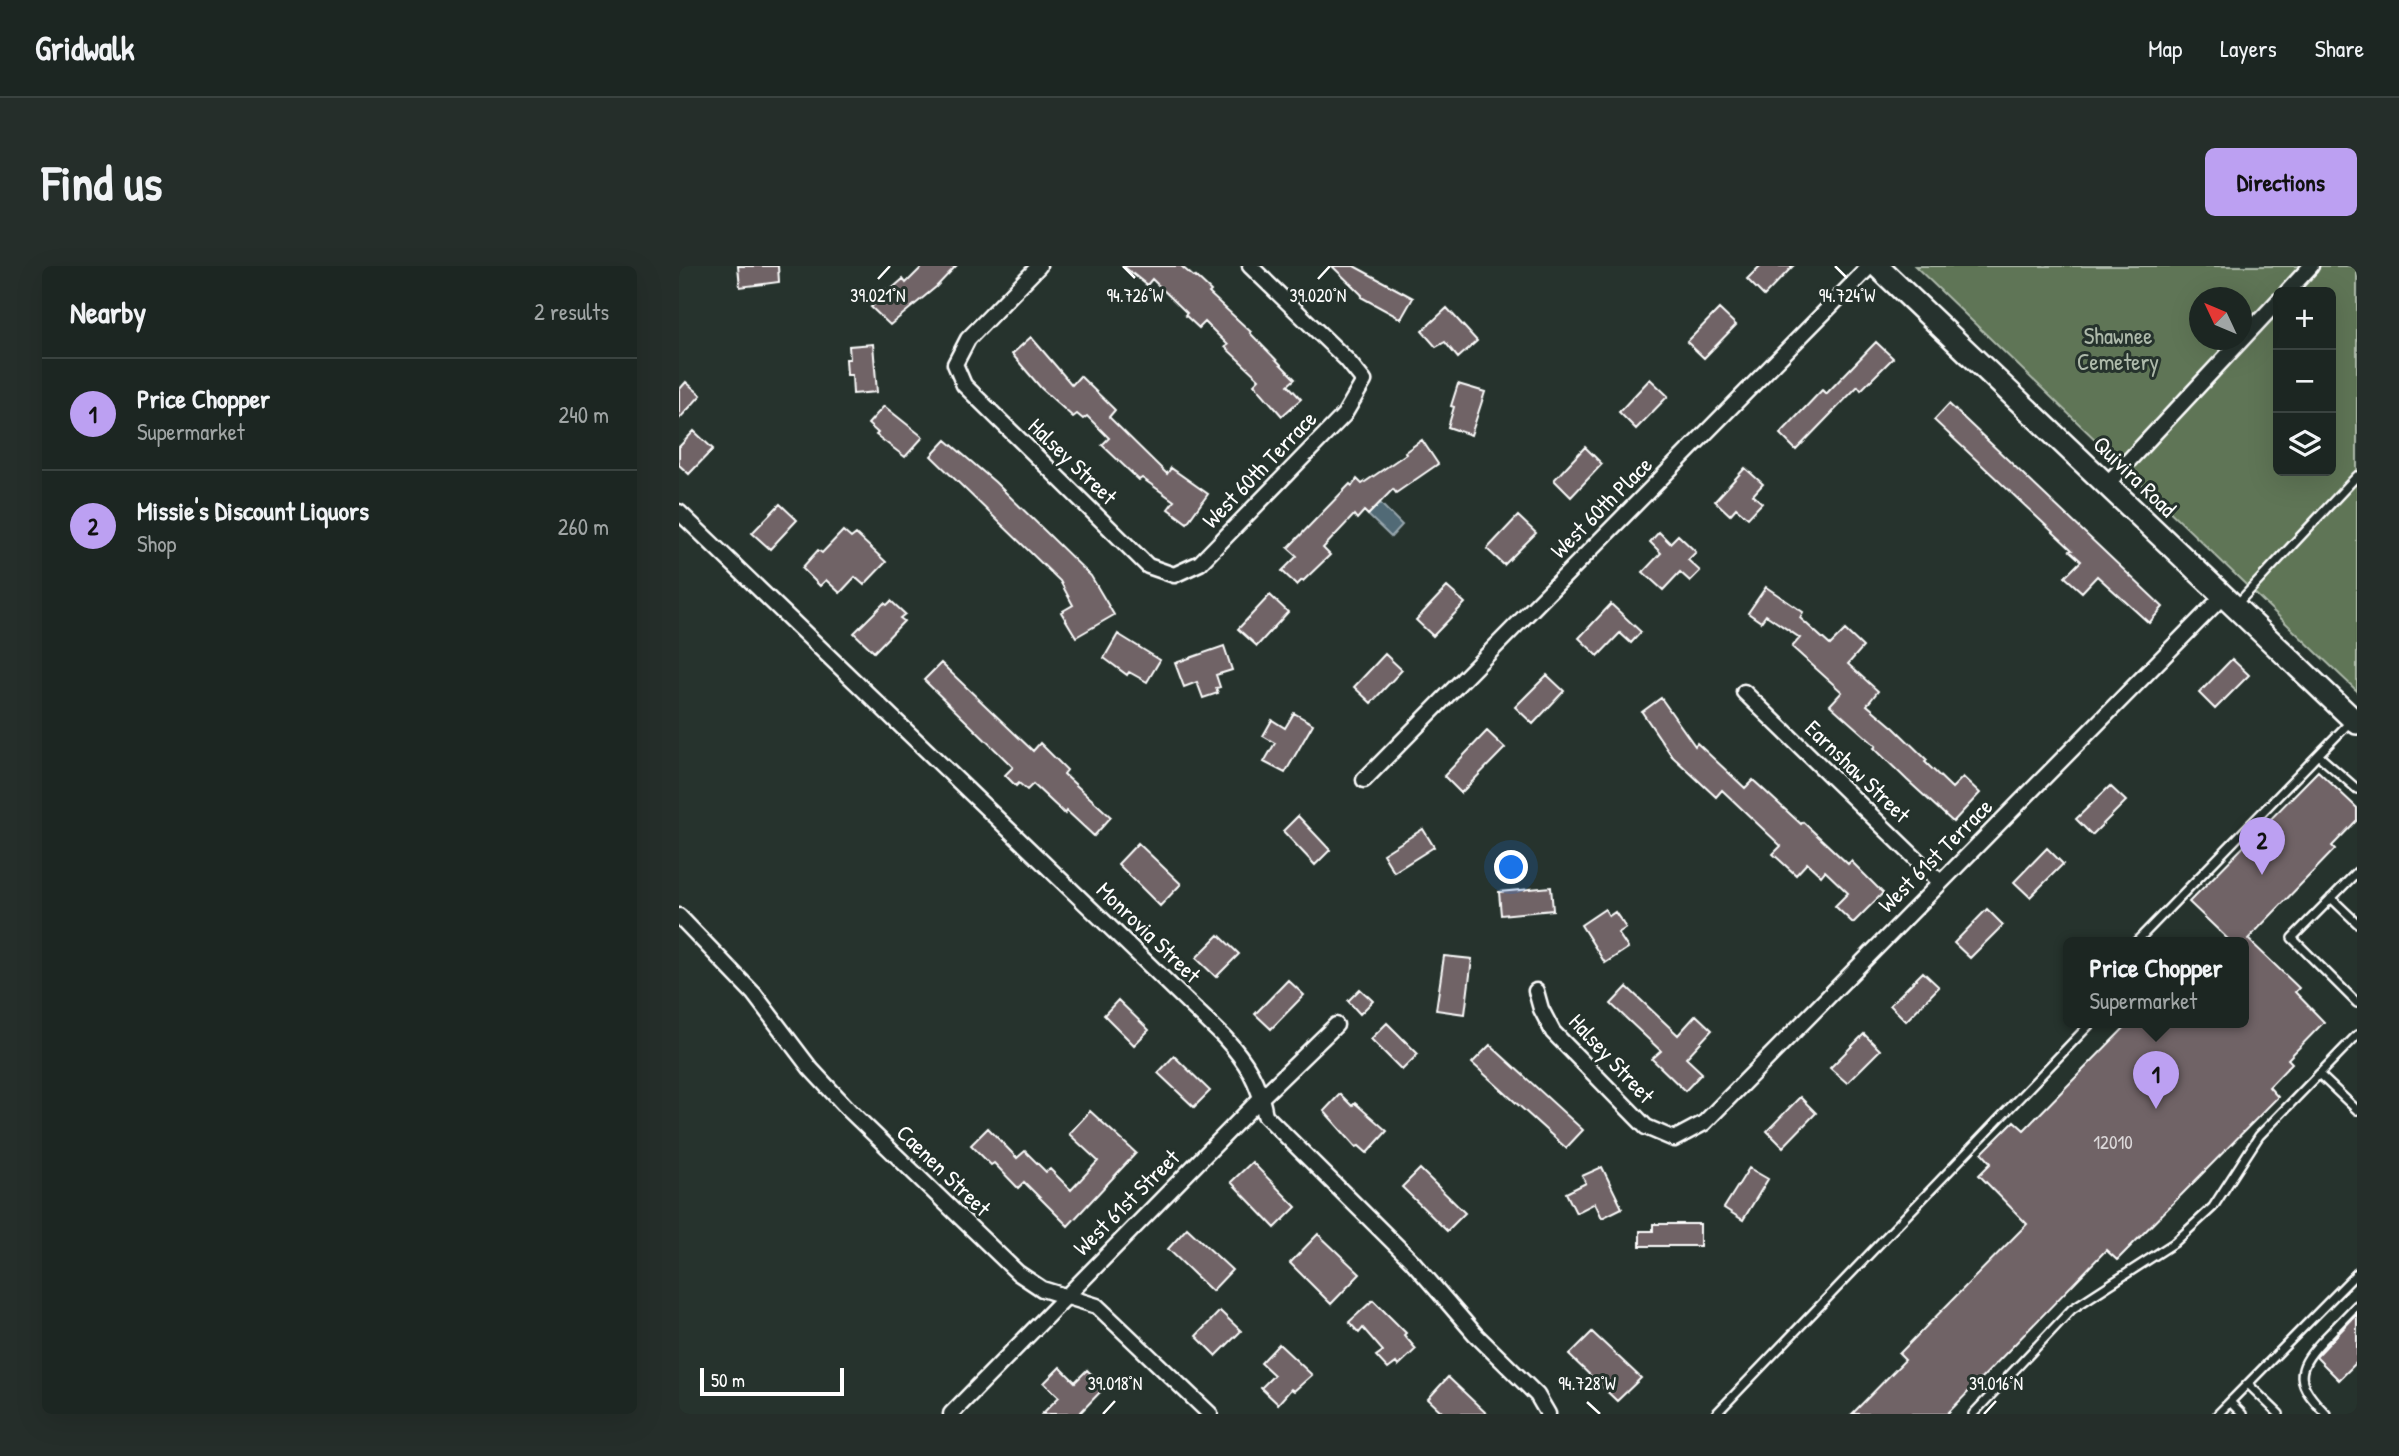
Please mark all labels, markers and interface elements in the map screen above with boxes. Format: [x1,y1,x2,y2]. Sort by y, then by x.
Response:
text: Gridwalk [35,26,135,70]
text: Map [2148,32,2182,64]
text: Layers [2220,32,2277,64]
text: Share [2315,32,2364,64]
button: Directions [2205,148,2357,216]
text: Find us [42,149,162,215]
text: 39.021°N [850,283,906,308]
text: 94.726°W [1107,283,1164,308]
text: 39.020°N [1290,283,1346,308]
text: 94.724°W [1819,283,1875,308]
north arrow [2189,287,2252,350]
map controls [2273,287,2336,476]
button: + [2273,287,2336,350]
text: Nearby [70,292,146,332]
text: 2 results [534,296,609,327]
park label: Shawnee Cemetery [2077,320,2159,377]
button: − [2273,350,2336,413]
text: Price Chopper [137,381,270,416]
text: 1 [89,399,97,430]
text: 240 m [558,399,609,430]
street label: West 60th Terrace [1195,403,1323,535]
street label: Halsey Street [1022,411,1125,512]
button: layers [2273,413,2336,476]
text: Supermarket [137,416,245,447]
street label: Quivira Road [2087,429,2183,524]
street label: West 60th Place [1543,449,1659,565]
text: Missie's Discount Liquors [137,493,369,528]
text: 2 [88,511,98,542]
text: 260 m [558,511,609,542]
text: Shop [137,528,176,559]
street label: Earnshaw Street [1799,713,1918,830]
street label: West 61st Terrace [1871,791,1999,919]
pin: 2 [2239,817,2285,875]
your location [1494,850,1528,884]
street label: Monrovia Street [1090,874,1209,990]
popup [2063,937,2249,1028]
text: Price Chopper [2089,950,2223,985]
text: Supermarket [2089,985,2197,1016]
street label: Halsey Street [1562,1006,1662,1110]
pin: 1 [2133,1051,2179,1109]
street label: Caenen Street [890,1117,999,1223]
house number: 12010 [2093,1129,2133,1155]
street label: West 61st Street [1066,1141,1187,1262]
scale bar [700,1365,843,1397]
text: 50 m [711,1367,745,1393]
text: 39.018°N [1088,1371,1142,1396]
text: 94.728°W [1558,1371,1616,1396]
text: 39.016°N [1969,1371,2023,1396]

